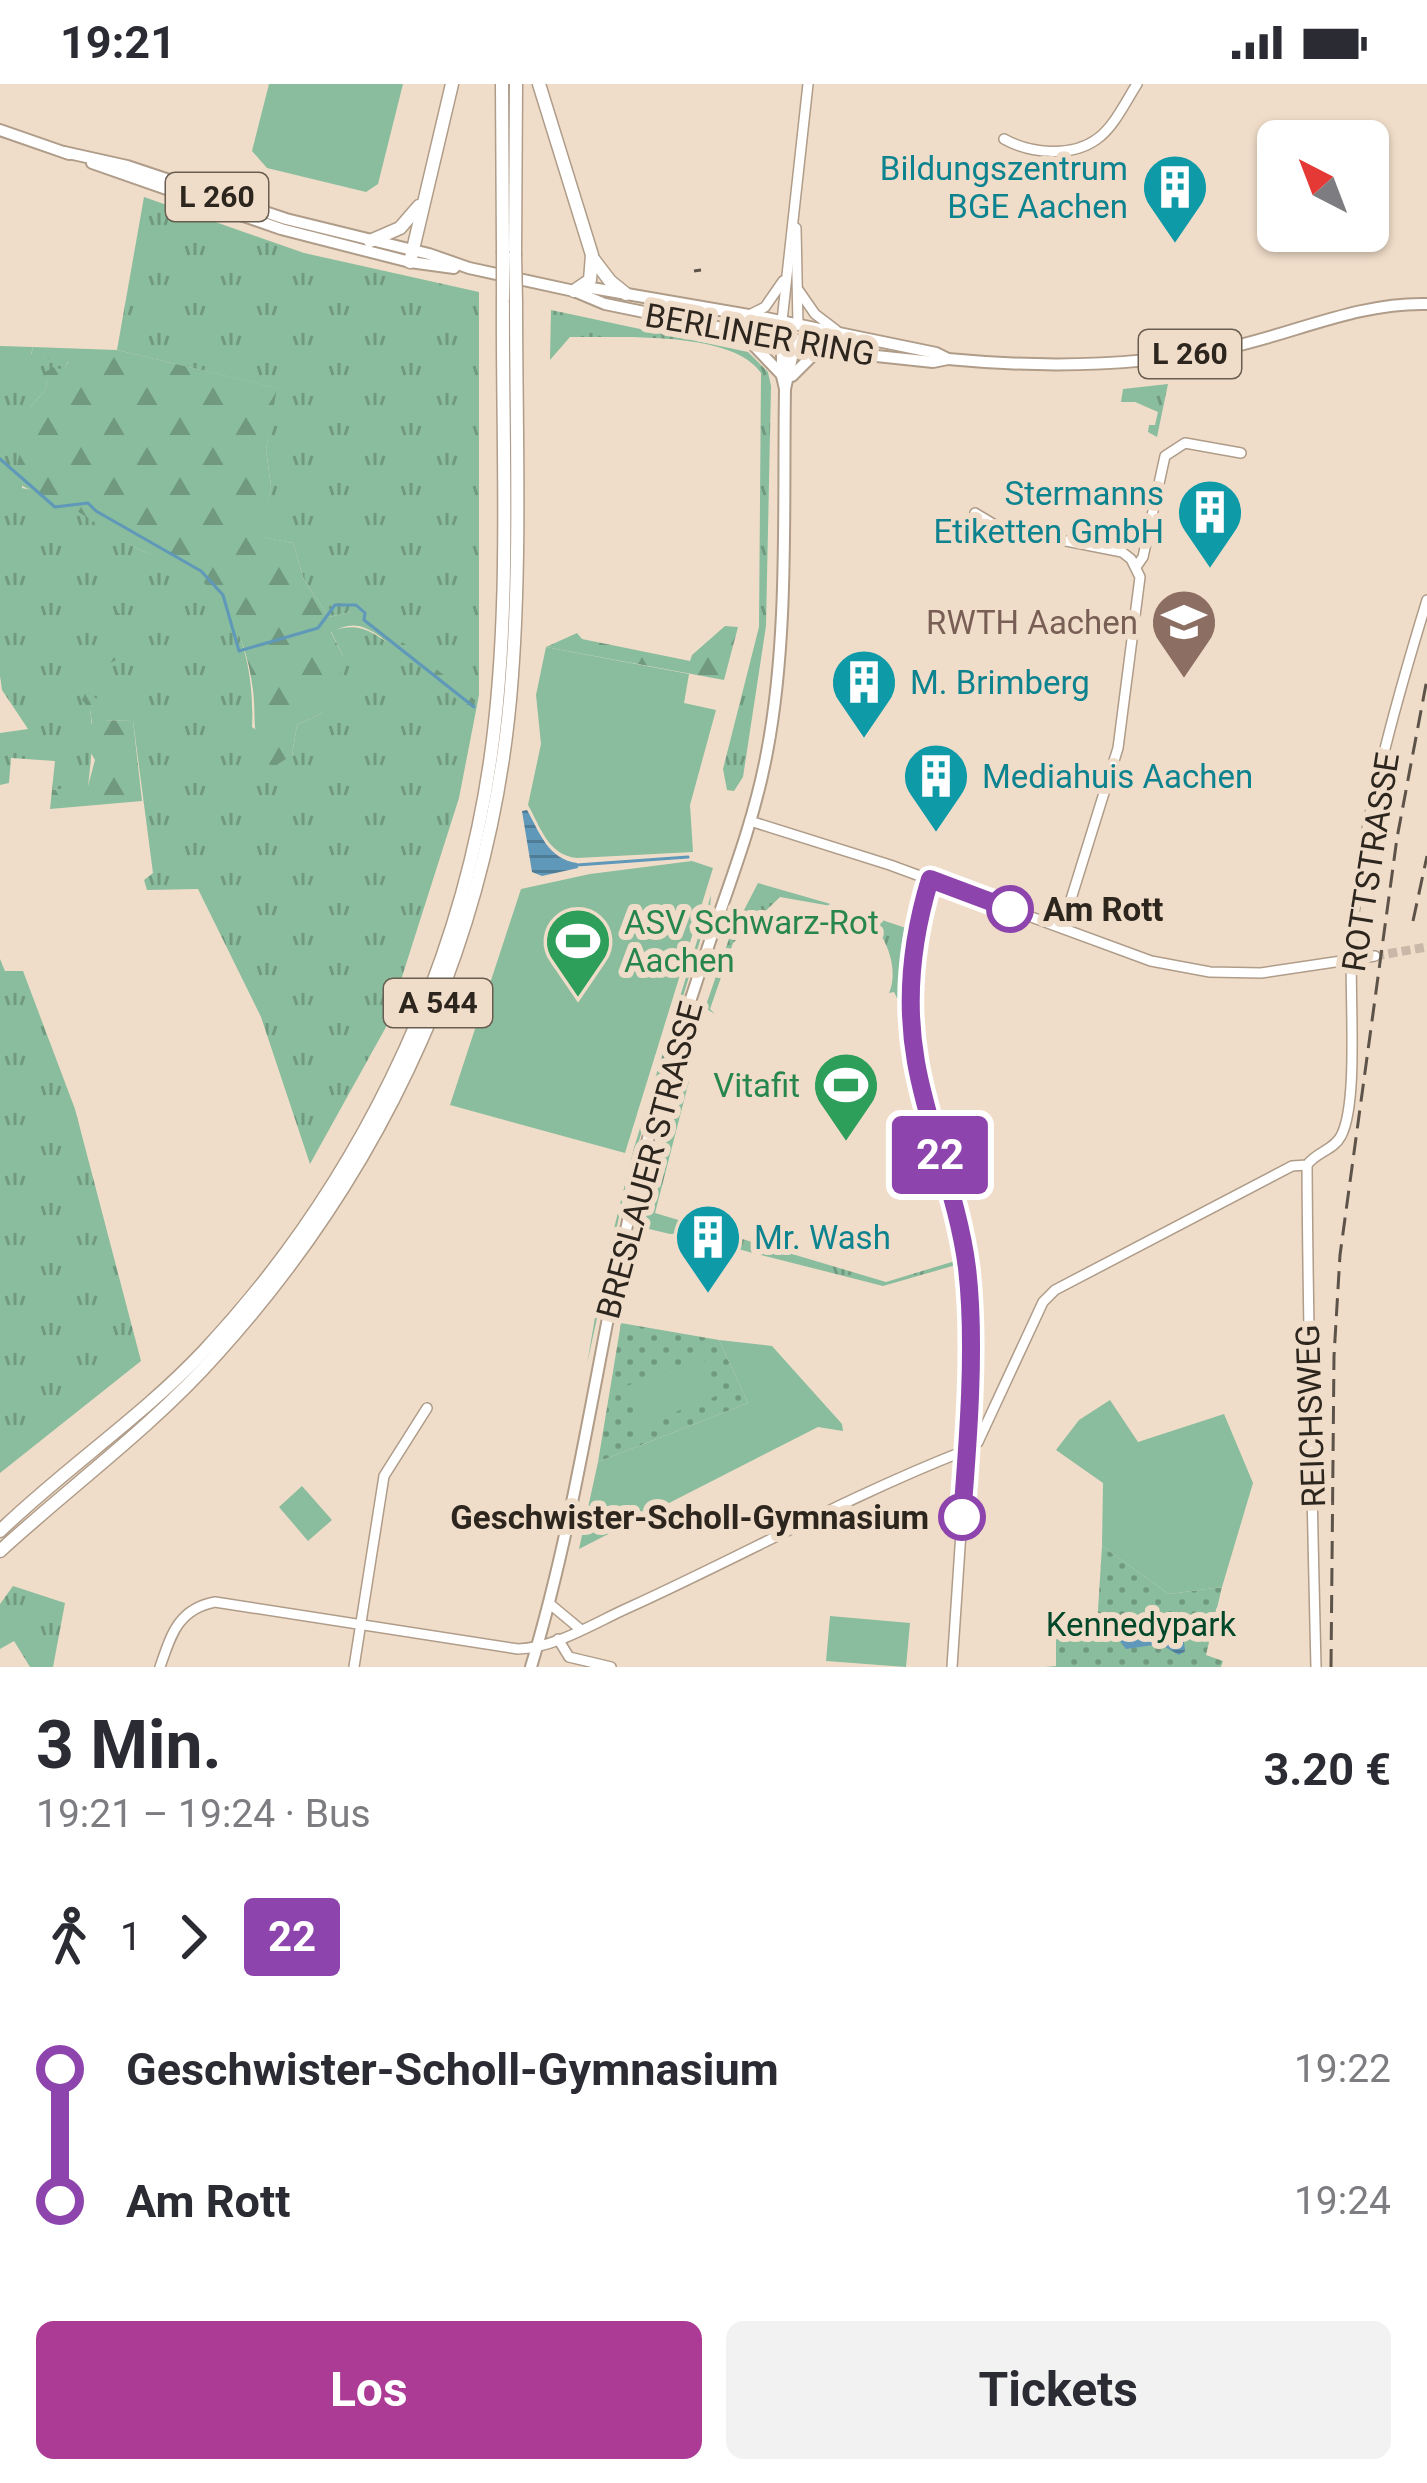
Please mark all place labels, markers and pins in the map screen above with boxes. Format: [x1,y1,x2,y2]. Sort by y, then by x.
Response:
place label: Bildungszentrum BGE Aachen [880,149,1128,226]
building icon: Bildungszentrum BGE Aachen [1140,152,1210,246]
place label: Stermanns Etiketten GmbH [934,474,1164,551]
building icon: Stermanns Etiketten GmbH [1175,477,1245,571]
school or university icon: RWTH Aachen [1149,587,1219,681]
place label: RWTH Aachen [926,603,1138,642]
building icon: M. Brimberg [829,647,899,741]
place label: M. Brimberg [910,663,1090,702]
building icon: Mediahuis Aachen [901,741,971,835]
place label: Mediahuis Aachen [982,757,1253,796]
marker: Am Rott [988,887,1032,931]
place label: Am Rott [1043,890,1164,929]
place label: ASV Schwarz-Rot Aachen [624,903,879,980]
sports icon: ASV Schwarz-Rot Aachen [543,906,613,1000]
sports icon: Vitafit [811,1050,881,1144]
place label: Vitafit [713,1066,800,1105]
building icon: Mr. Wash [673,1202,743,1296]
place label: Mr. Wash [754,1218,891,1257]
marker: Geschwister-Scholl-Gymnasium [940,1495,984,1539]
place label: Geschwister-Scholl-Gymnasium [450,1498,929,1537]

